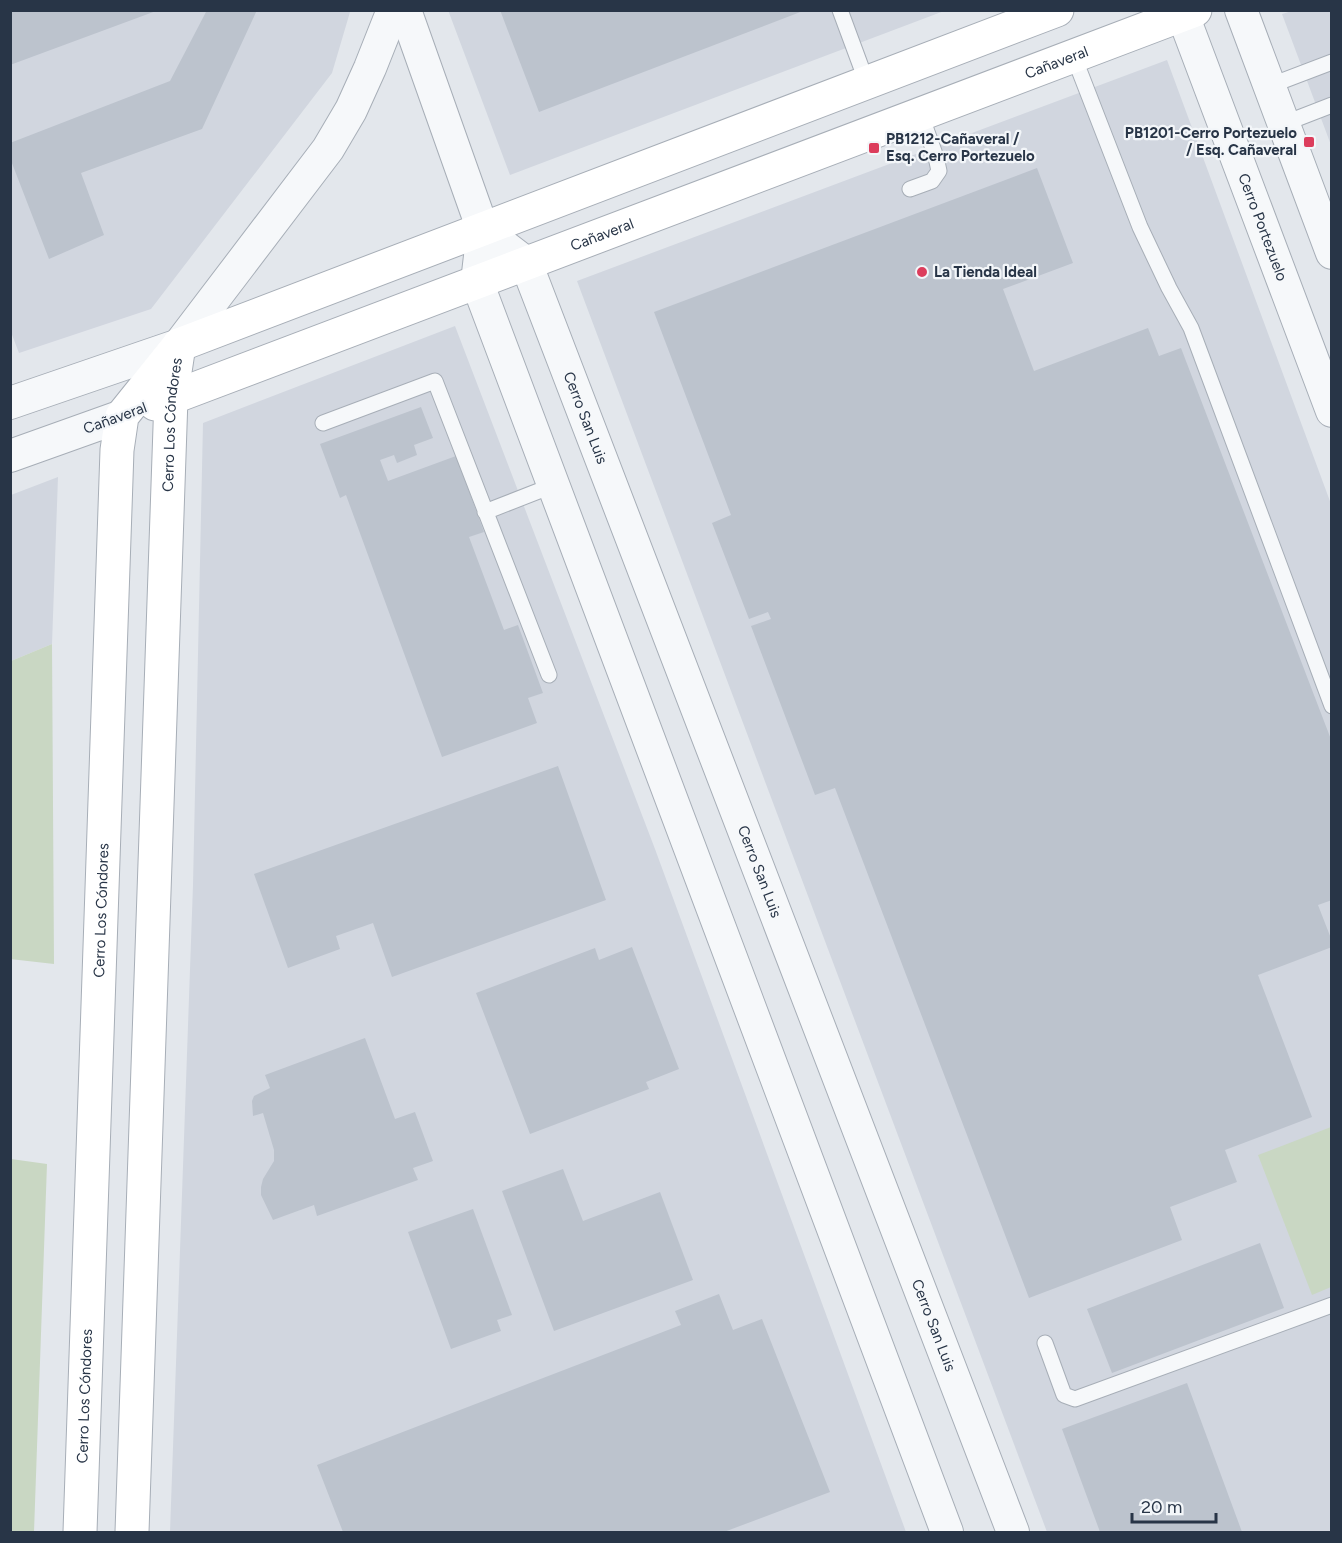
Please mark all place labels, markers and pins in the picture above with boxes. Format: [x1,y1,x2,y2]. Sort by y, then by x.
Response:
place label: PB1201-Cerro Portezuelo / Esq. Cañaveral [1125,124,1297,159]
place label: PB1212-Cañaveral / Esq. Cerro Portezuelo [886,130,1035,165]
marker: PB1201-Cerro Portezuelo / Esq. Cañaveral [1302,135,1316,149]
marker: PB1212-Cañaveral / Esq. Cerro Portezuelo [867,141,881,155]
place label: La Tienda Ideal [934,263,1037,281]
marker: La Tienda Ideal [915,265,929,279]

